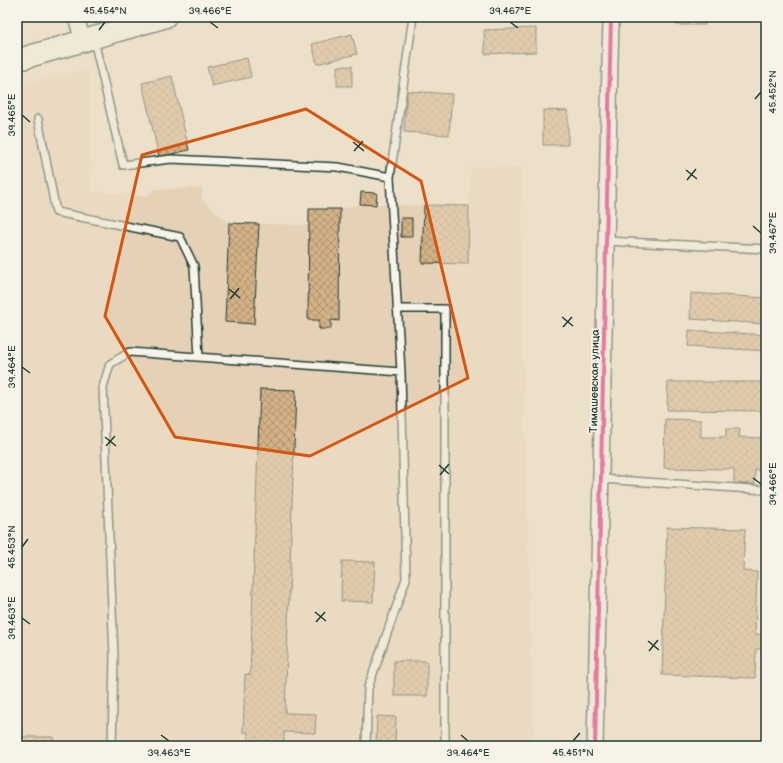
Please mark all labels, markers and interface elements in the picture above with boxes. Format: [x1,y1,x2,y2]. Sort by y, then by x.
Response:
text: 45.454°N [83,5,127,17]
text: 39.466°E [188,5,232,17]
text: 39.467°E [489,5,532,17]
text: 45.452°N [767,70,779,114]
text: 39.465°E [6,93,18,136]
text: 39.467°E [767,211,779,254]
street label: Тимашевская улица [587,329,602,433]
text: 39.464°E [6,345,18,389]
text: 39.466°E [767,462,779,506]
text: 45.453°N [6,525,18,569]
text: 39.463°E [6,596,18,640]
text: 39.463°E [147,747,191,759]
text: 39.464°E [447,747,490,759]
text: 45.451°N [552,747,594,759]

